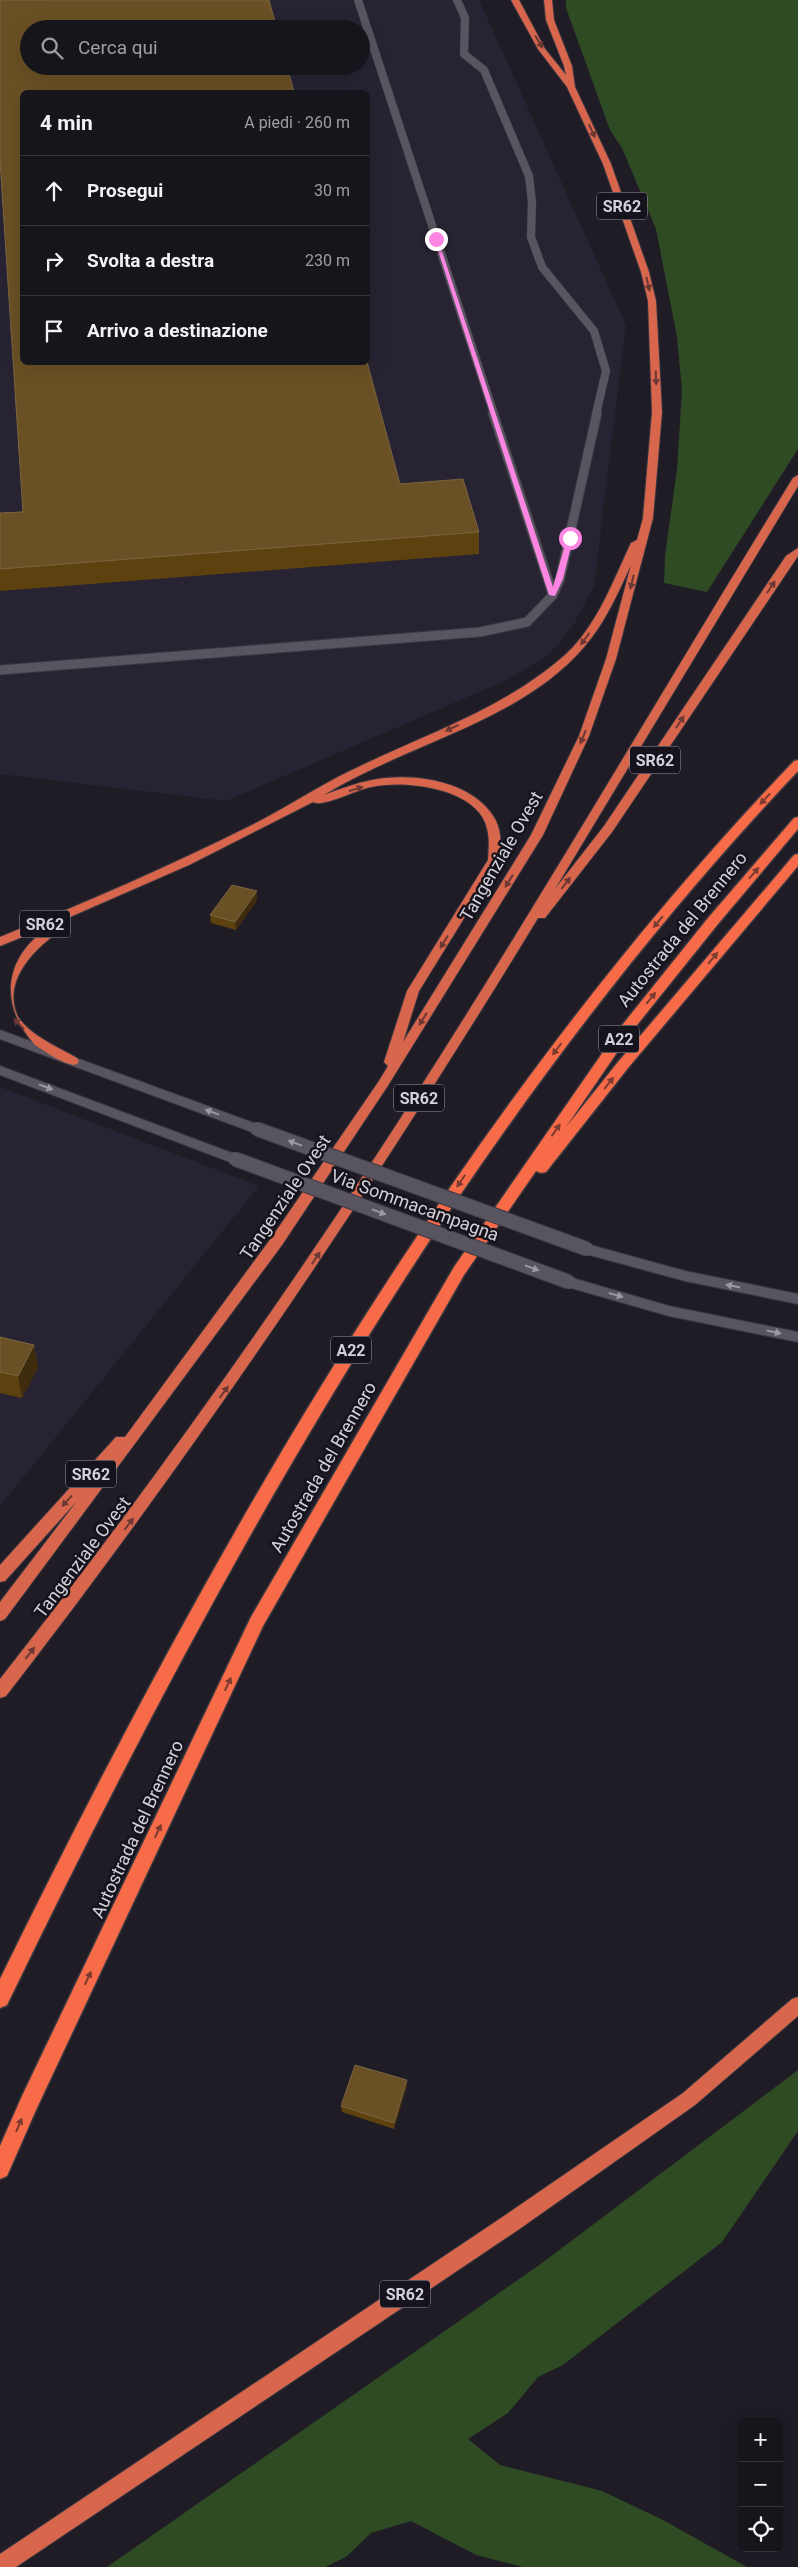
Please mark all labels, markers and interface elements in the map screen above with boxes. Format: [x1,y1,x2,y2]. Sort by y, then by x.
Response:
search box [20,20,370,75]
icon: search [38,34,66,62]
text: Cerca qui [78,36,158,59]
one-way arrow [534,36,543,49]
text: 4 min [40,111,93,135]
text: A piedi · 260 m [244,113,350,132]
one-way arrow [588,124,596,139]
icon: ahead [40,177,68,205]
text: Prosegui [87,179,163,202]
text: 30 m [314,181,350,200]
road number: SR62 [597,192,647,220]
route end [425,228,448,251]
icon: right [40,247,68,275]
text: Svolta a destra [87,249,214,272]
text: 230 m [305,251,350,270]
one-way arrow [644,276,652,291]
icon: arrive [40,317,68,345]
text: Arrivo a destinazione [87,319,268,342]
one-way arrow [652,371,660,387]
route start [559,527,582,550]
one-way arrow [628,575,636,590]
one-way arrow [766,581,775,594]
one-way arrow [580,632,591,645]
one-way arrow [675,716,685,729]
one-way arrow [445,724,459,732]
one-way arrow [578,730,586,744]
road number: SR62 [630,746,680,774]
one-way arrow [349,784,364,792]
street label: Tangenziale Ovest [455,787,547,925]
one-way arrow [759,793,771,805]
street label: Autostrada del Brennero [613,847,751,1011]
one-way arrow [748,867,760,879]
one-way arrow [504,875,513,888]
one-way arrow [560,877,571,890]
road number: SR62 [20,911,70,938]
one-way arrow [652,915,663,928]
one-way arrow [440,935,449,949]
one-way arrow [708,952,719,965]
one-way arrow [645,992,656,1005]
one-way arrow [418,1013,427,1026]
one-way arrow [13,1019,25,1031]
road number: A22 [599,1026,639,1052]
one-way arrow [552,1042,562,1056]
one-way arrow [604,1077,615,1090]
one-way arrow [38,1084,53,1091]
road number: SR62 [394,1084,444,1112]
one-way arrow [204,1108,219,1115]
one-way arrow [551,1123,561,1137]
street label: Tangenziale Ovest [235,1130,335,1264]
one-way arrow [287,1139,302,1146]
street label: Via Sommacampagna [328,1165,502,1245]
one-way arrow [456,1174,466,1187]
one-way arrow [372,1208,387,1216]
one-way arrow [311,1251,320,1265]
one-way arrow [524,1265,539,1272]
one-way arrow [725,1282,741,1290]
one-way arrow [608,1292,623,1300]
one-way arrow [766,1329,782,1337]
road number: A22 [331,1336,371,1364]
street label: Autostrada del Brennero [266,1378,380,1556]
one-way arrow [219,1385,229,1399]
road number: SR62 [66,1460,116,1488]
street label: Tangenziale Ovest [30,1492,134,1622]
one-way arrow [61,1494,73,1506]
one-way arrow [124,1518,135,1531]
one-way arrow [25,1647,36,1660]
one-way arrow [224,1677,232,1691]
street label: Autostrada del Brennero [87,1737,187,1921]
one-way arrow [154,1824,162,1838]
one-way arrow [85,1971,93,1985]
one-way arrow [16,2118,24,2132]
road number: SR62 [380,2280,430,2308]
map controls [738,2417,783,2552]
button: + [738,2417,783,2462]
button: − [738,2462,783,2507]
button: locate [738,2507,783,2552]

